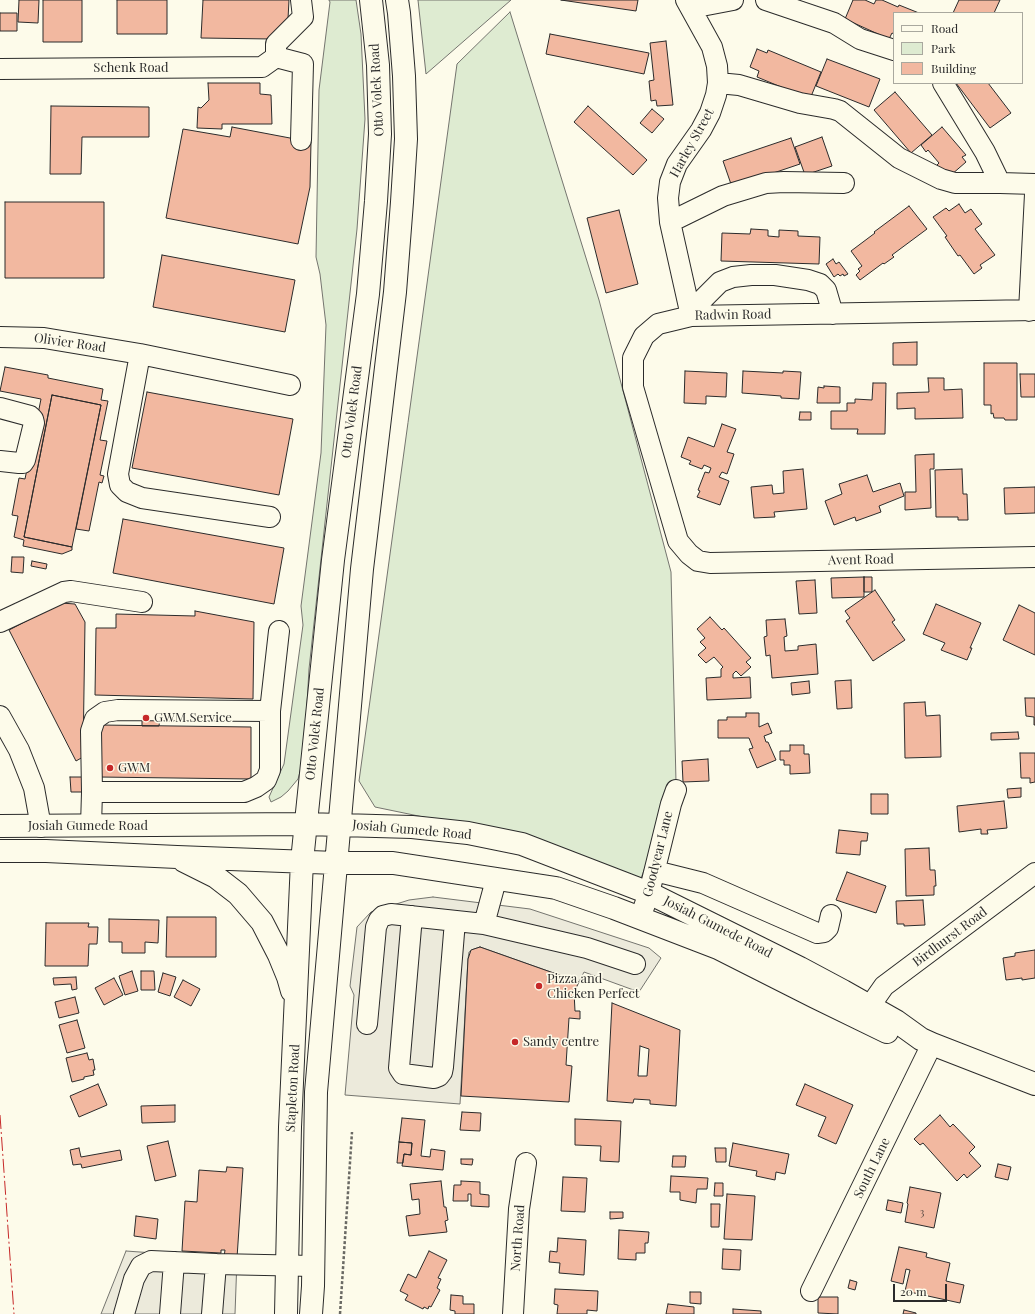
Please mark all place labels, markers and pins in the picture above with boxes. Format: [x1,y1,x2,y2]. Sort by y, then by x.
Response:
place label: GWM Service [154,710,232,726]
marker: GWM Service [141,713,151,723]
place label: GWM [118,760,150,776]
marker: GWM [105,763,115,773]
place label: Pizza and Chicken Perfect [547,971,639,1002]
marker: Pizza and Chicken Perfect [534,981,544,991]
place label: Sandy centre [523,1034,599,1050]
marker: Sandy centre [510,1037,520,1047]

